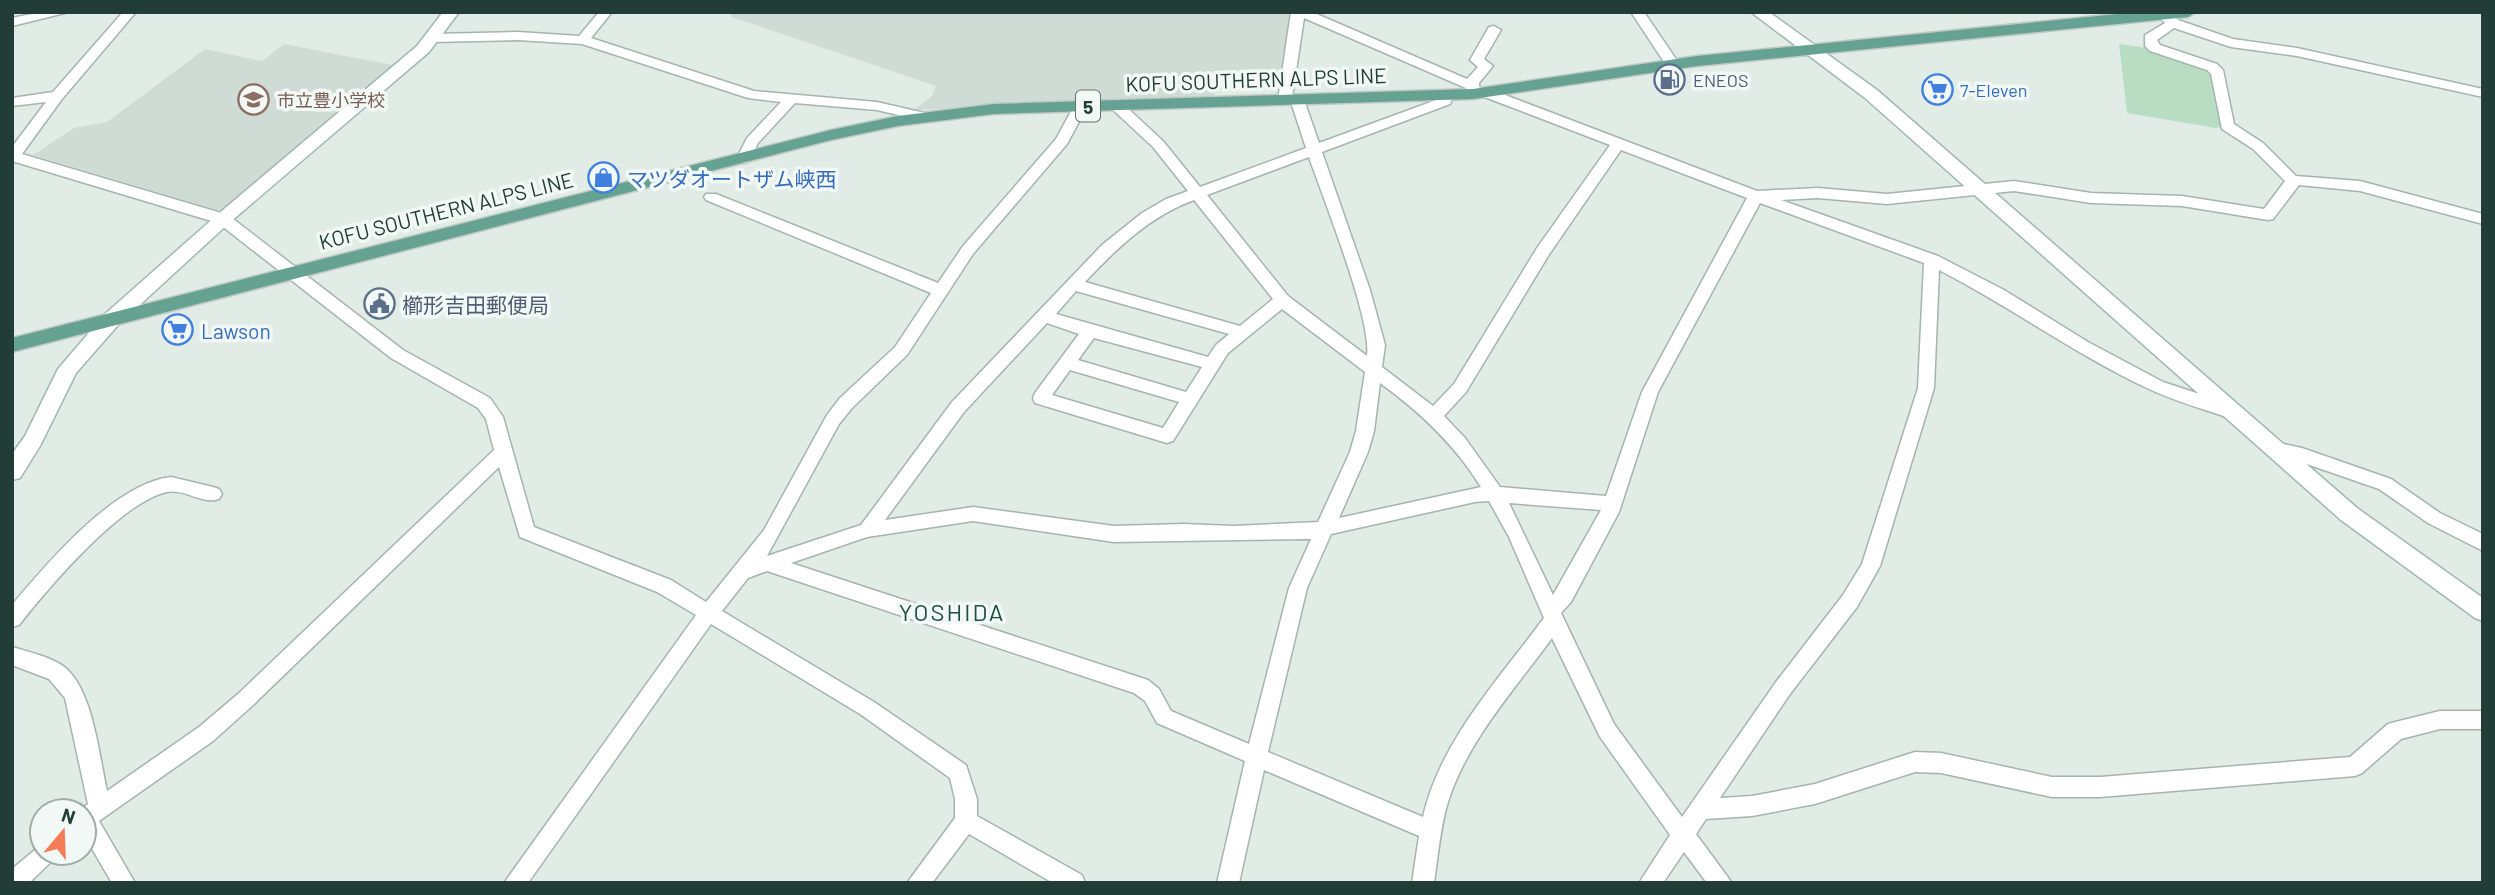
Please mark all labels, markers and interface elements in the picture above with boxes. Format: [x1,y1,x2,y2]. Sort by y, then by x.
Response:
street label: KOFU SOUTHERN ALPS LINE [1125,62,1387,96]
fuel station icon: ENEOS [1653,63,1687,97]
place label: ENEOS [1693,69,1748,91]
supermarket icon: 7-Eleven [1920,73,1954,107]
place label: 7-Eleven [1960,79,2028,101]
school or university icon: 市立豊小学校 [237,83,271,117]
place label: 市立豊小学校 [277,89,385,111]
road number: 5 [1076,90,1100,122]
shop icon: マツダオートザム峡西 [587,161,621,195]
street label: KOFU SOUTHERN ALPS LINE [316,166,576,254]
place label: マツダオートザム峡西 [627,166,837,191]
public building icon: 櫛形吉田郵便局 [362,287,396,321]
place label: 櫛形吉田郵便局 [402,292,549,317]
supermarket icon: Lawson [161,313,195,347]
place label: Lawson [201,318,271,343]
district label: YOSHIDA [899,597,1005,626]
north arrow [28,797,98,867]
text: N [59,803,78,828]

